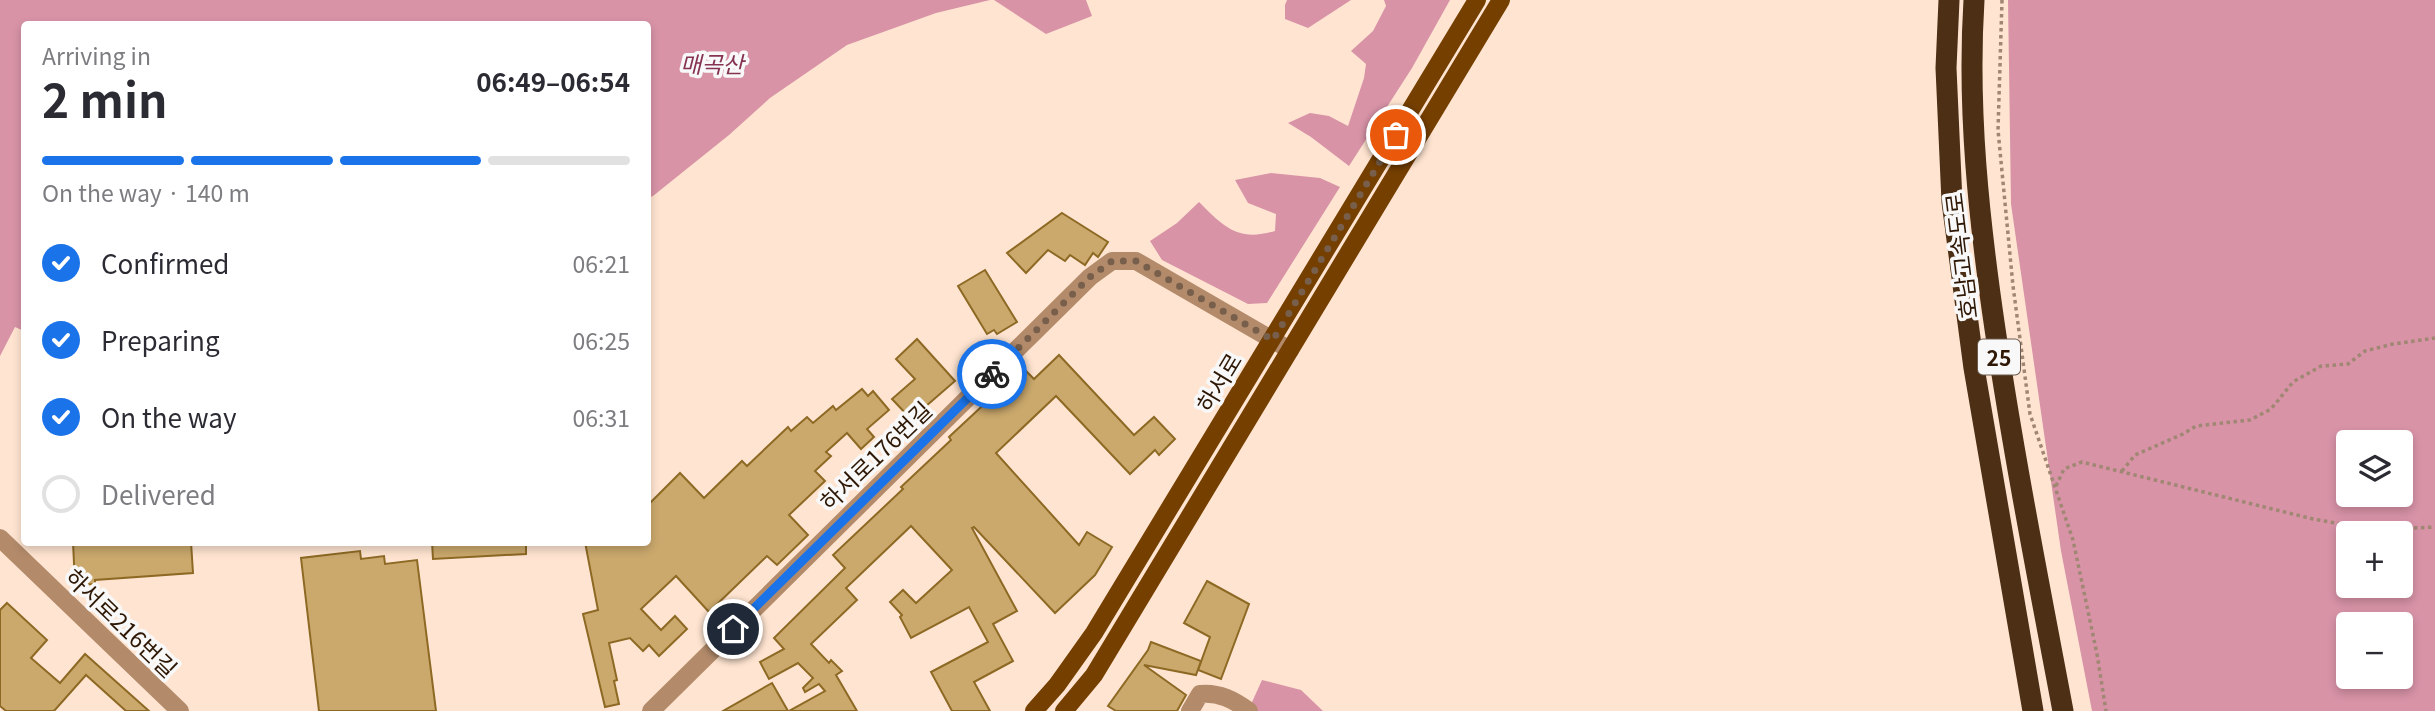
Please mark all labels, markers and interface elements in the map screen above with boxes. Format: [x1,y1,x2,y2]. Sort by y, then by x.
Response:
text: Arriving in [42,38,151,72]
park label: 매곡산 [680,46,747,80]
text: 06:49–06:54 [476,62,630,99]
text: 2 min [42,65,167,131]
pin [1366,105,1426,165]
icon: bag [1377,116,1415,154]
text: On the way · 140 m [42,175,250,209]
street label: 호남고속도로 [1935,191,1985,321]
icon: check [42,244,80,282]
text: Confirmed [101,244,230,281]
text: 06:21 [573,246,630,280]
icon: check [42,321,80,359]
text: Preparing [101,321,220,358]
text: 06:25 [573,323,630,357]
courier [957,339,1027,409]
road number: 25 [1978,340,2020,374]
street label: 하서로 [1187,346,1249,418]
icon: bike [973,355,1011,393]
street label: 하서로176번길 [811,393,939,517]
icon: check [42,398,80,436]
text: On the way [101,398,236,435]
text: 06:31 [573,400,630,434]
map controls [2336,430,2413,689]
button: layers [2336,430,2413,507]
text: Delivered [101,475,216,512]
button: + [2336,521,2413,598]
street label: 하서로216번길 [58,560,186,684]
pin [703,599,763,659]
icon: home [714,610,752,648]
button: − [2336,612,2413,689]

